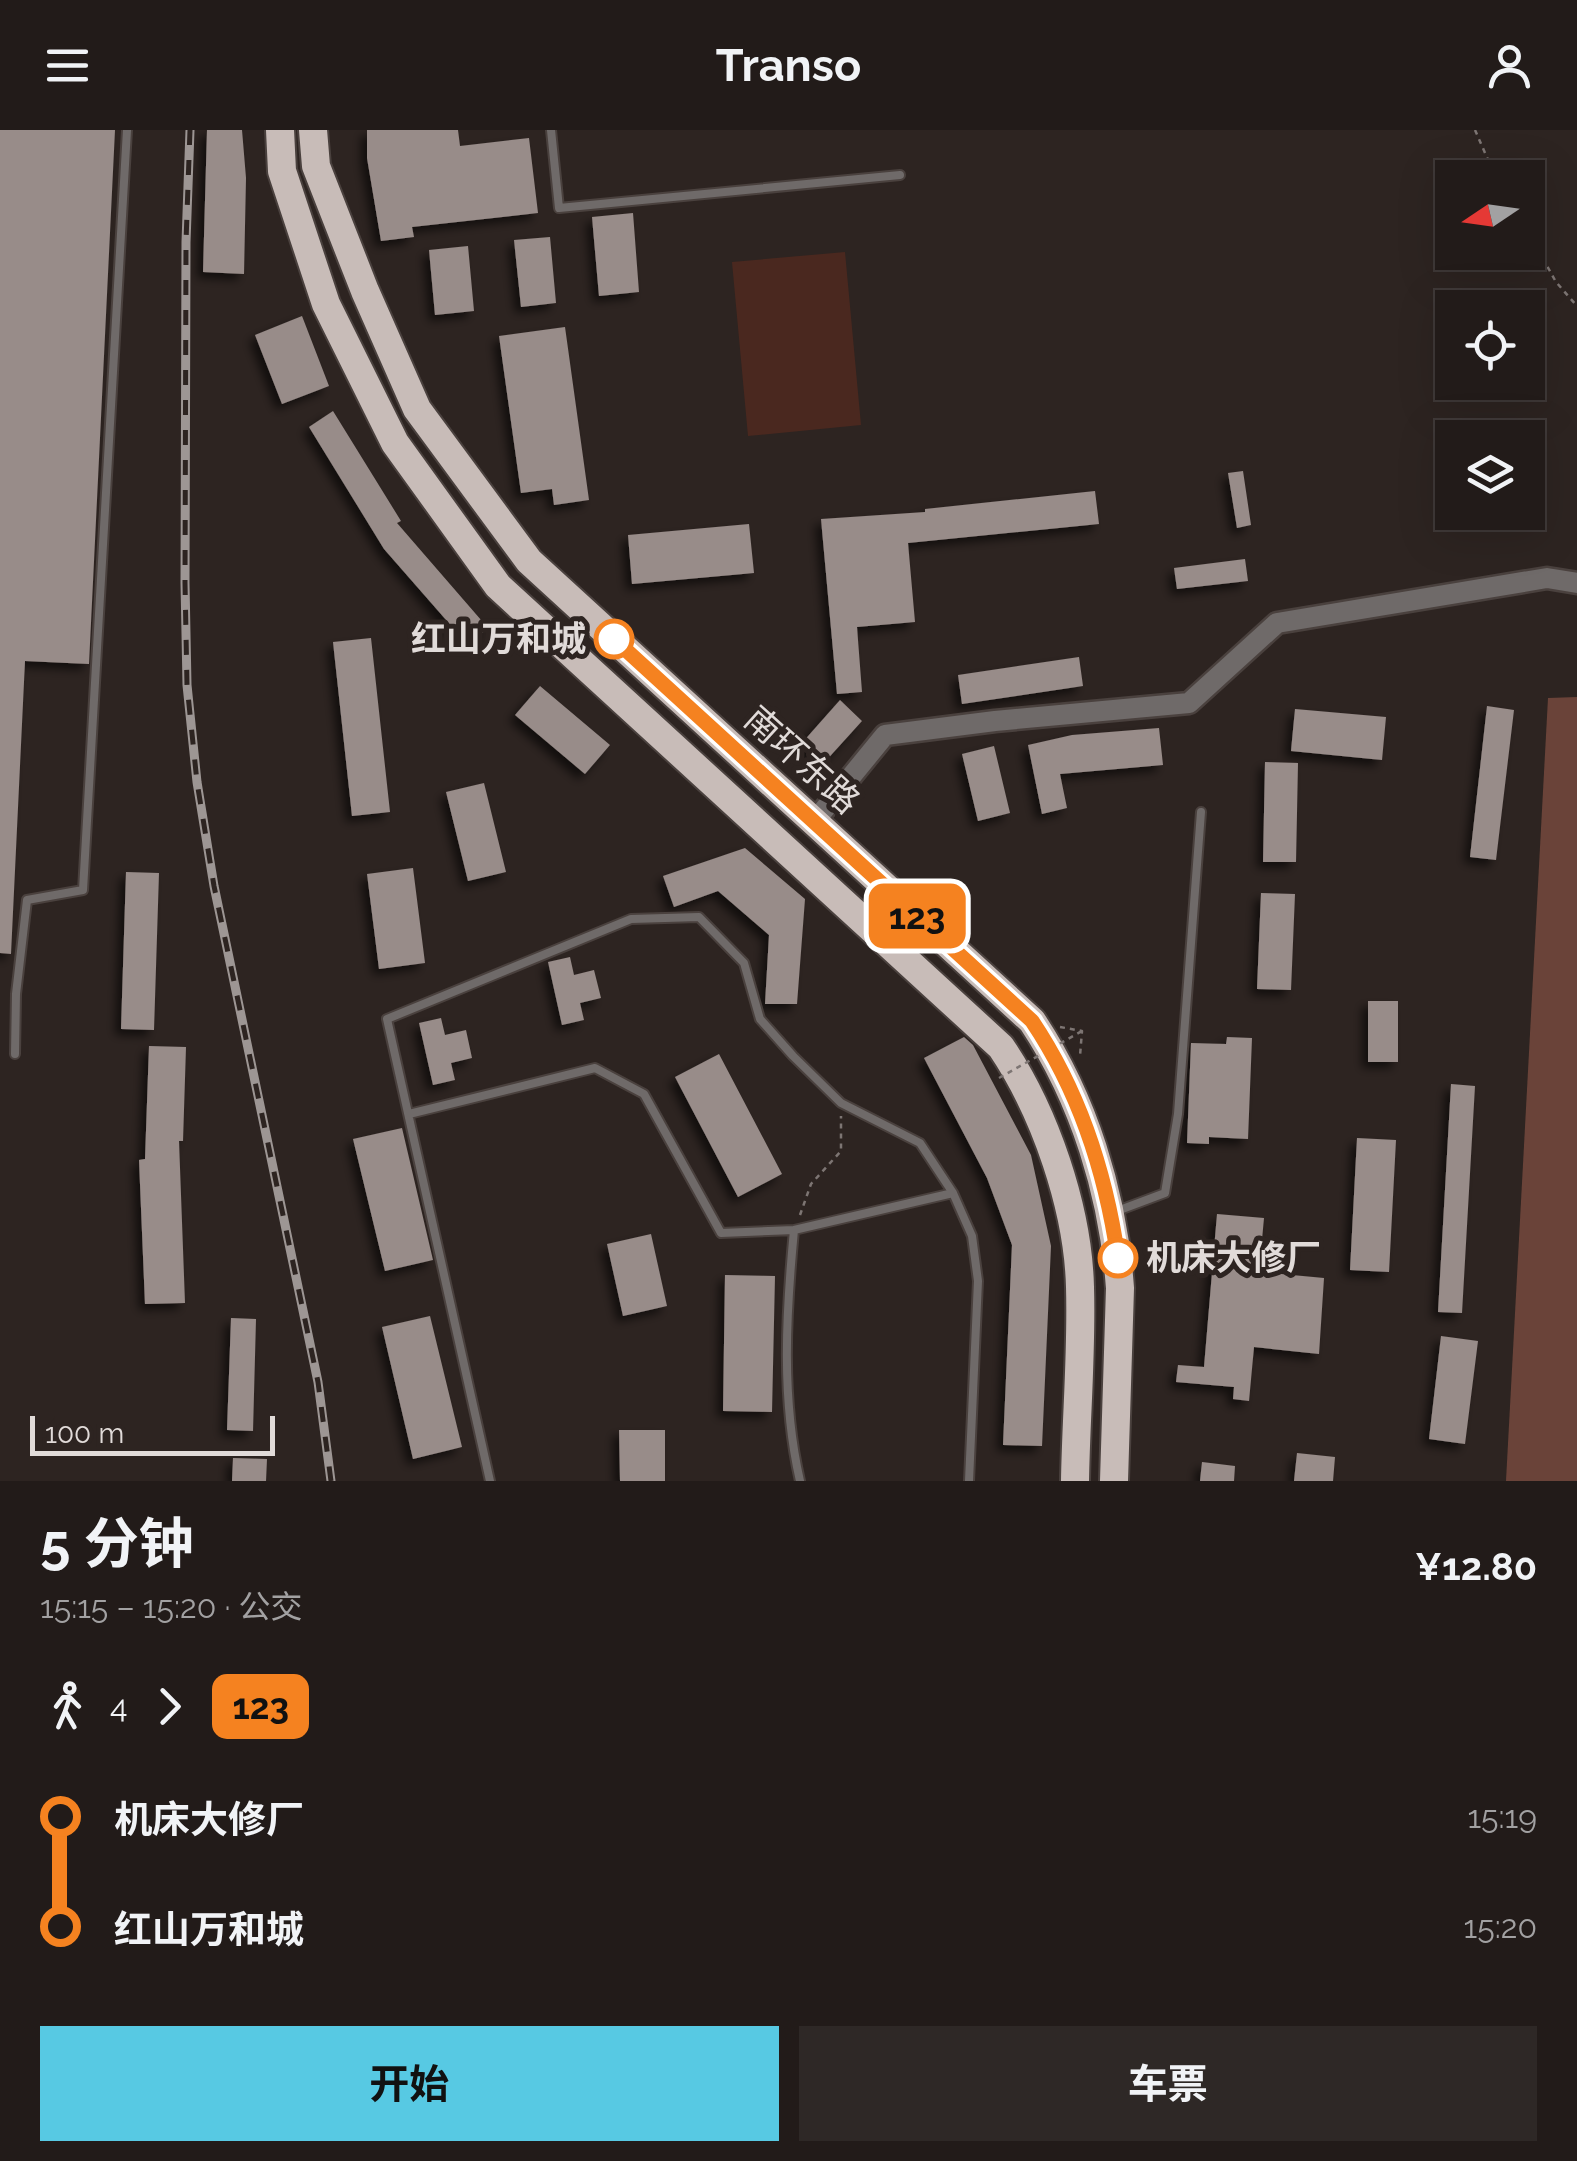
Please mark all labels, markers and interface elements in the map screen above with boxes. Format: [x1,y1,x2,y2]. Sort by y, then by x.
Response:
icon: menu [40,38,95,93]
icon: person [1482,38,1537,93]
text: Transo [716,39,861,92]
north arrow [1435,160,1545,270]
map controls [1435,160,1545,530]
button: locate [1435,290,1545,400]
button: layers [1435,420,1545,530]
place label: 红山万和城 [411,618,586,659]
marker: 红山万和城 [595,620,633,658]
street label: 南环东路 [737,698,868,822]
line badge: 123 [860,884,974,948]
text: 123 [889,896,945,937]
place label: 机床大修厂 [1146,1237,1321,1278]
marker: 机床大修厂 [1099,1239,1137,1277]
scale bar [30,1411,275,1456]
text: 100 m [45,1417,124,1450]
text: 5 分钟 [40,1511,194,1576]
text: ¥12.80 [1415,1544,1537,1589]
text: 15:15 – 15:20 · 公交 [40,1588,303,1625]
icon: walk [40,1679,95,1734]
icon: forward [142,1679,197,1734]
text: 123 [232,1686,289,1727]
text: 4 [110,1688,127,1725]
text: 机床大修厂 [114,1797,304,1842]
text: 15:19 [1467,1798,1537,1835]
text: 红山万和城 [114,1907,304,1952]
text: 15:20 [1464,1908,1537,1945]
button: 开始 [40,2026,779,2141]
button: 车票 [799,2026,1537,2141]

